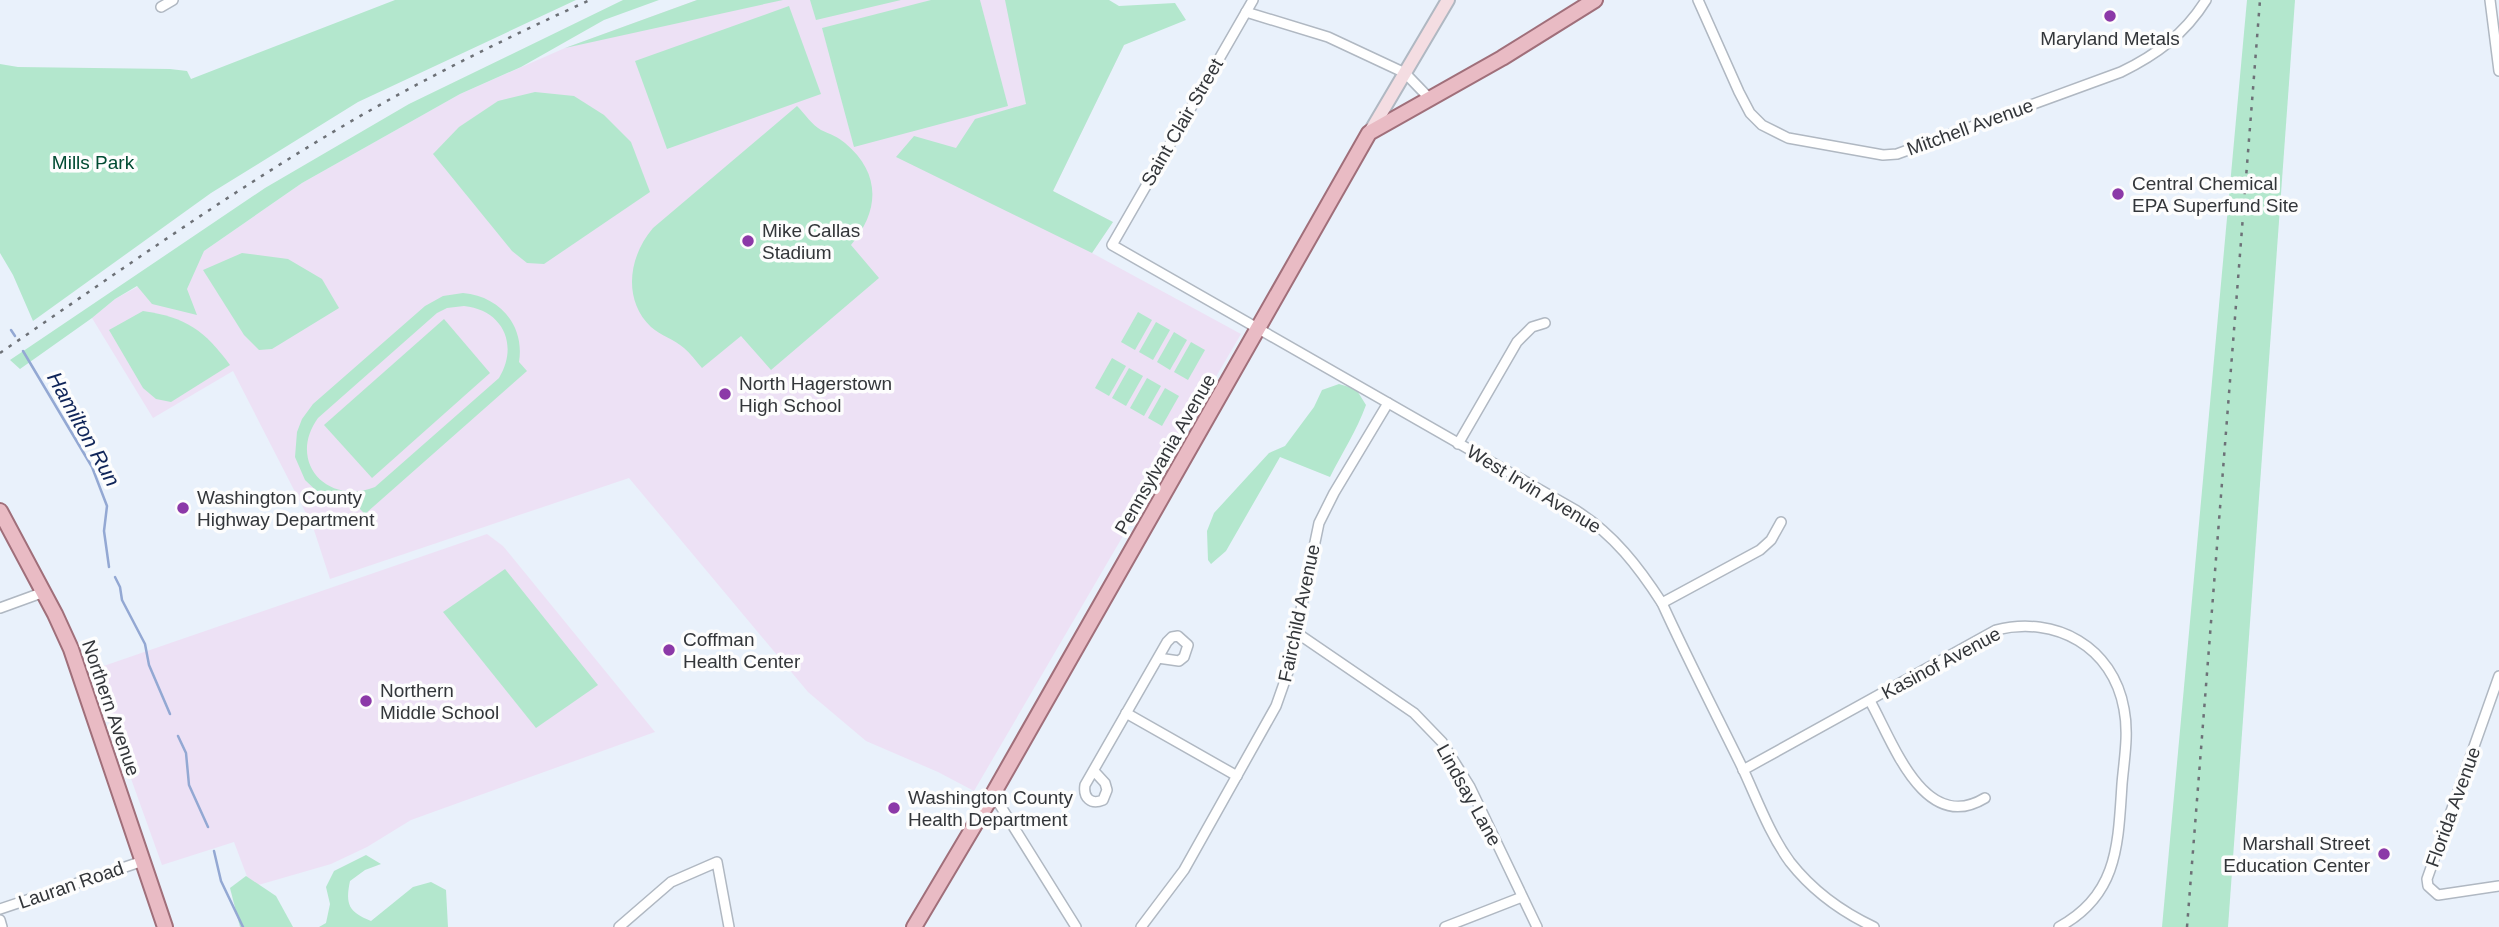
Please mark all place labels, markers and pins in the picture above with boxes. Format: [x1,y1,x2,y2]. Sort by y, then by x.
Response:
marker: Maryland Metals [2102,8,2118,24]
place label: Maryland Metals [2040,28,2180,49]
place label: Central Chemical EPA Superfund Site [2132,173,2299,216]
marker: Central Chemical EPA Superfund Site [2110,186,2126,202]
place label: Mike Callas Stadium [762,220,860,263]
marker: Mike Callas Stadium [740,233,756,249]
place label: North Hagerstown High School [739,373,892,416]
marker: North Hagerstown High School [717,386,733,402]
place label: Washington County Highway Department [197,487,375,530]
marker: Washington County Highway Department [175,500,191,516]
place label: Coffman Health Center [683,629,801,672]
marker: Coffman Health Center [661,642,677,658]
place label: Northern Middle School [380,680,499,723]
marker: Northern Middle School [358,693,374,709]
place label: Washington County Health Department [908,787,1074,830]
marker: Washington County Health Department [886,800,902,816]
place label: Marshall Street Education Center [2223,833,2371,876]
marker: Marshall Street Education Center [2376,846,2392,862]

